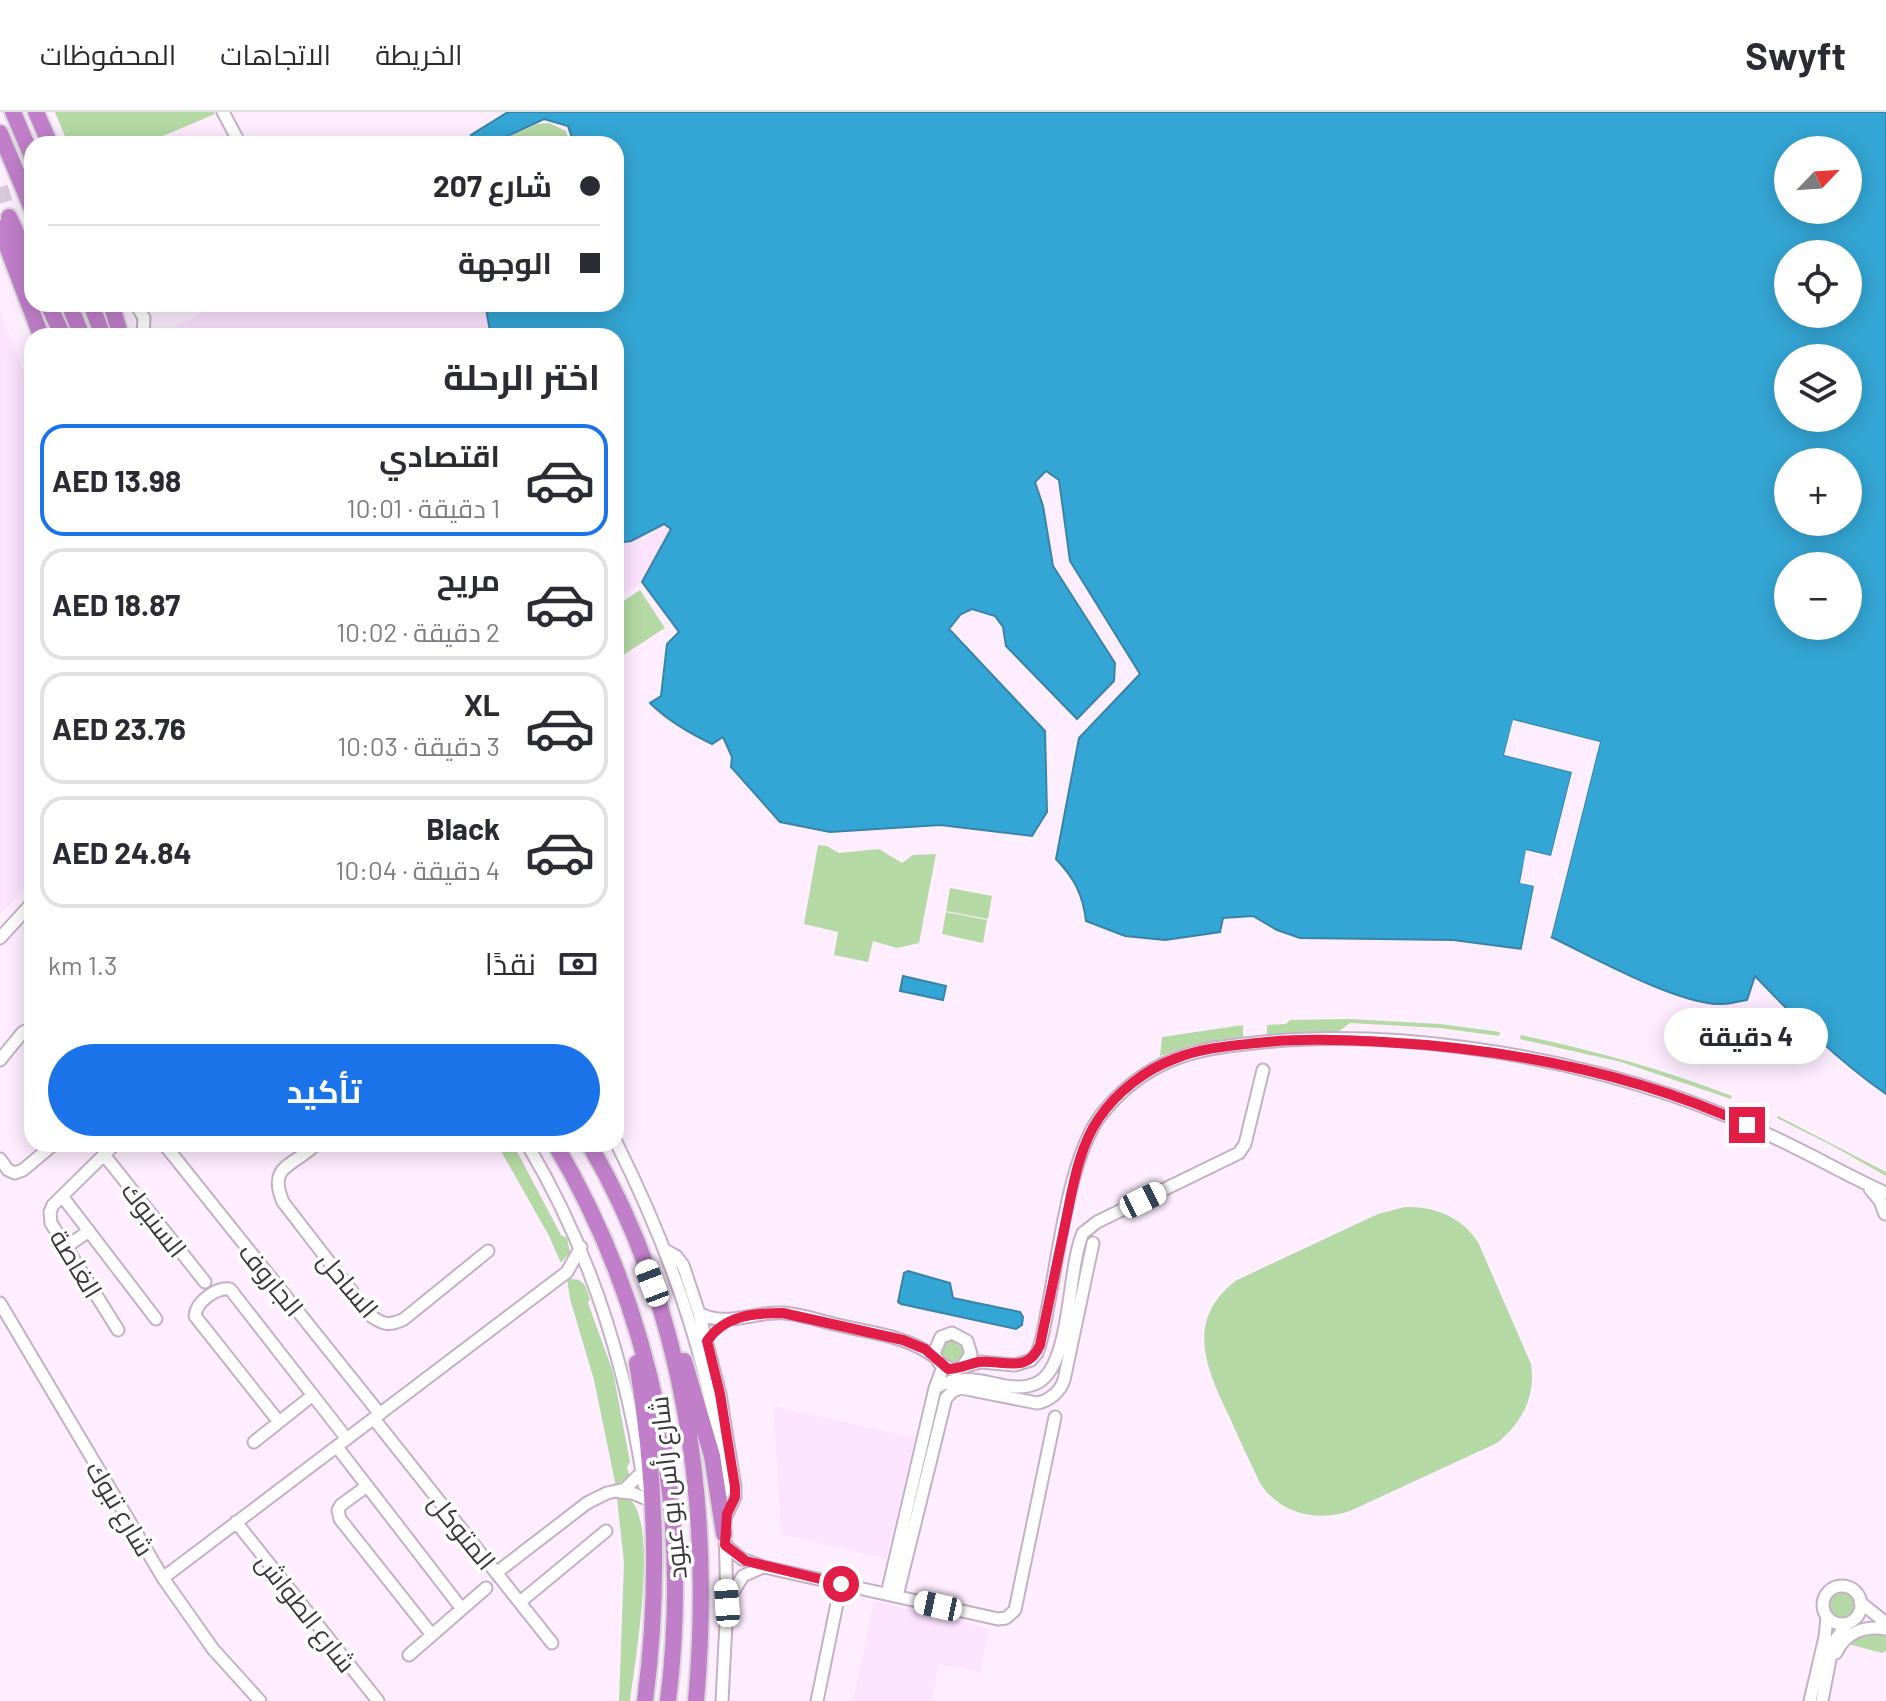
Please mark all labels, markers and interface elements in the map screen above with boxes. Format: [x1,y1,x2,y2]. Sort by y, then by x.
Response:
text: Swyft [1745,32,1846,78]
text: المحفوظات [40,37,176,71]
text: الاتجاهات [220,37,331,71]
text: الخريطة [375,37,463,71]
north arrow [1774,136,1862,224]
map controls [1774,136,1862,640]
text: شارع 207 [433,167,552,203]
button: locate [1774,240,1862,328]
text: الوجهة [458,244,552,280]
button: layers [1774,344,1862,432]
text: اختر الرحلة [443,354,600,397]
text: اقتصادي [379,437,500,473]
icon: car [524,444,596,516]
button: + [1774,448,1862,536]
text: AED 13.98 [52,462,181,498]
text: 1 دقيقة · 10:01 [347,492,500,523]
button: − [1774,552,1862,640]
text: مريح [437,561,500,597]
icon: car [524,568,596,640]
text: AED 18.87 [52,586,180,622]
text: 2 دقيقة · 10:02 [336,616,500,647]
text: XL [464,686,500,722]
icon: car [524,692,596,764]
text: AED 23.76 [52,710,186,746]
text: 3 دقيقة · 10:03 [337,730,500,761]
text: Black [426,810,500,846]
icon: car [524,816,596,888]
text: AED 24.84 [52,834,192,870]
text: 4 دقيقة · 10:04 [335,854,500,885]
icon: cash [556,942,600,986]
text: نقدًا [485,945,536,981]
text: 1.3 km [48,949,117,980]
callout: 4 دقيقة [1665,1009,1829,1065]
text: 4 دقيقة [1699,1020,1793,1051]
button: تأكيد [48,1044,600,1136]
route end [1729,1107,1765,1143]
street label: السنبوك [115,1175,194,1264]
car [1116,1179,1170,1221]
street label: الغاصة [44,1223,110,1303]
street label: الجاروف [232,1236,311,1323]
street label: الساحل [311,1245,386,1325]
car [632,1256,672,1310]
street label: شارع رأس بو عبود [642,1395,695,1581]
street label: شارع تبوك [78,1455,161,1563]
street label: المتوكل [421,1487,503,1577]
street label: شارع الطواش [248,1546,363,1680]
route start [823,1566,859,1602]
car [713,1578,741,1628]
car [912,1589,964,1623]

